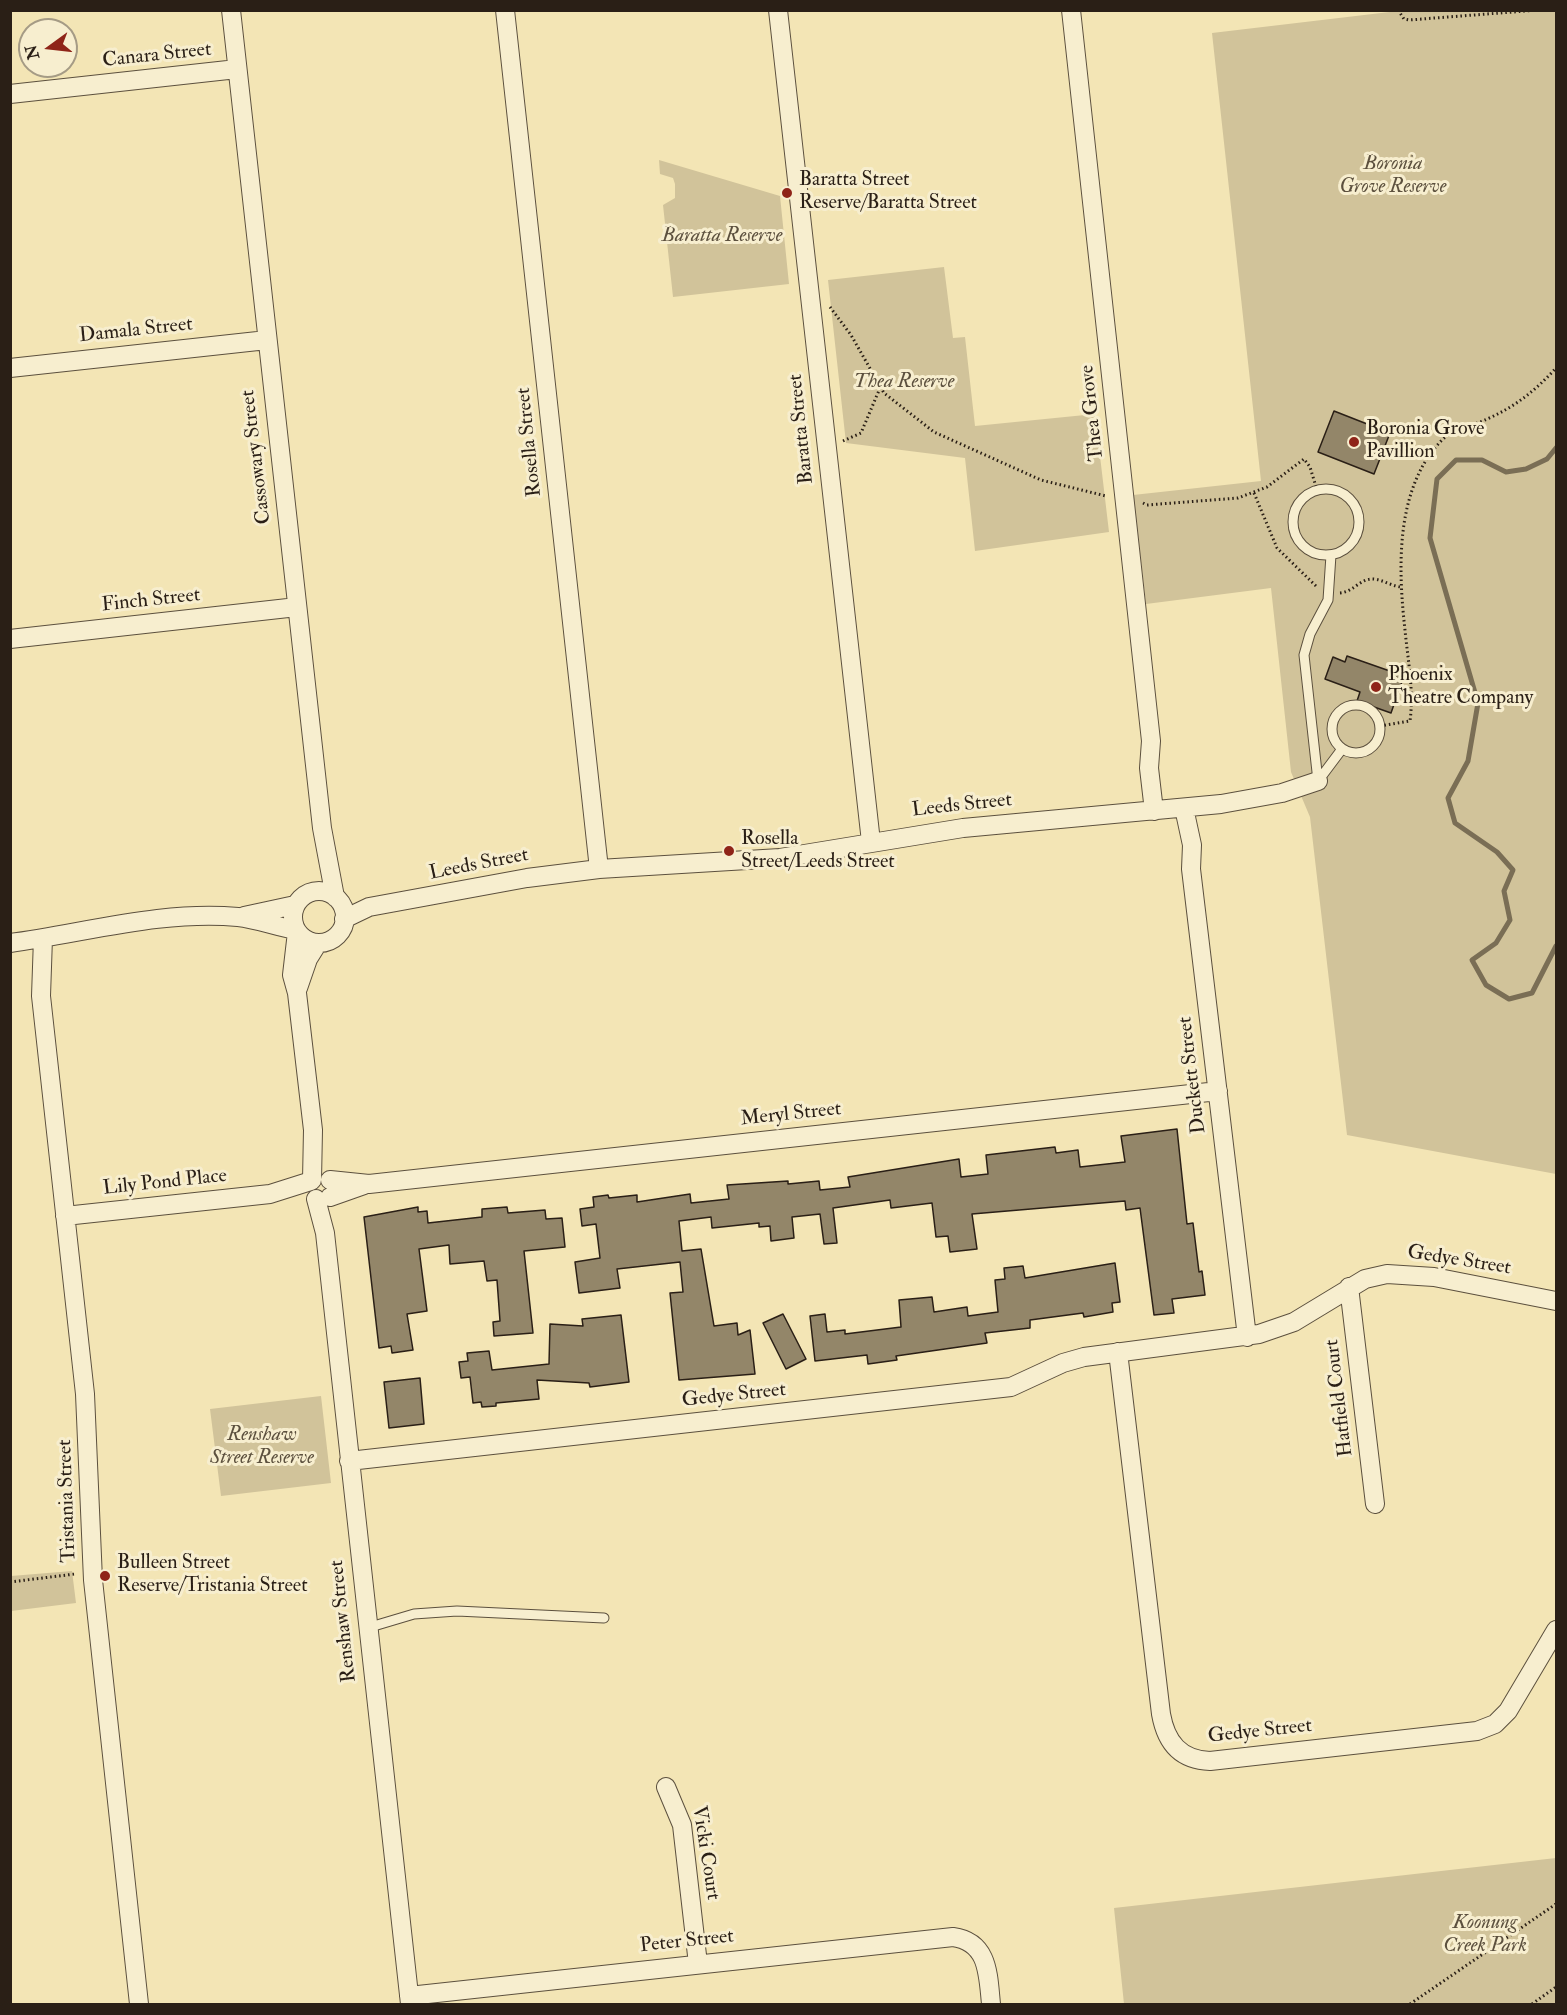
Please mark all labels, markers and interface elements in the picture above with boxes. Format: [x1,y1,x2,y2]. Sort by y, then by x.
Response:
north arrow [18,18,78,78]
street label: Canara Street [101,38,213,74]
text: N [21,43,44,62]
park label: Boronia Grove Reserve [1340,153,1446,200]
place label: Baratta Street Reserve/Baratta Street [799,169,977,216]
marker: Baratta Street Reserve/Baratta Street [780,186,794,200]
park label: Baratta Reserve [662,225,782,249]
street label: Damala Street [78,313,194,349]
street label: Thea Grove [1076,364,1110,462]
park label: Thea Reserve [854,371,954,395]
street label: Baratta Street [784,373,820,485]
street label: Rosella Street [512,386,548,498]
street label: Cassowary Street [237,388,277,526]
place label: Boronia Grove Pavillion [1366,418,1484,465]
marker: Boronia Grove Pavillion [1347,435,1361,449]
street label: Finch Street [101,584,201,618]
place label: Phoenix Theatre Company [1388,664,1533,711]
marker: Phoenix Theatre Company [1369,680,1383,694]
street label: Leeds Street [911,789,1013,823]
place label: Rosella Street/Leeds Street [741,828,895,875]
street label: Leeds Street [427,844,531,886]
marker: Rosella Street/Leeds Street [722,844,736,858]
street label: Duckett Street [1174,1015,1212,1135]
street label: Meryl Street [739,1098,843,1132]
street label: Lily Pond Place [102,1165,228,1201]
street label: Gedye Street [1406,1241,1512,1281]
street label: Hatfield Court [1321,1338,1359,1458]
street label: Gedye Street [681,1379,787,1413]
park label: Renshaw Street Reserve [210,1424,314,1471]
street label: Tristania Street [54,1439,82,1563]
place label: Bulleen Street Reserve/Tristania Street [117,1552,308,1599]
street label: Renshaw Street [326,1559,362,1683]
marker: Bulleen Street Reserve/Tristania Street [98,1569,112,1583]
street label: Gedye Street [1207,1715,1313,1749]
street label: Vicki Court [686,1804,724,1902]
park label: Koonung Creek Park [1443,1912,1527,1959]
street label: Peter Street [639,1925,735,1959]

